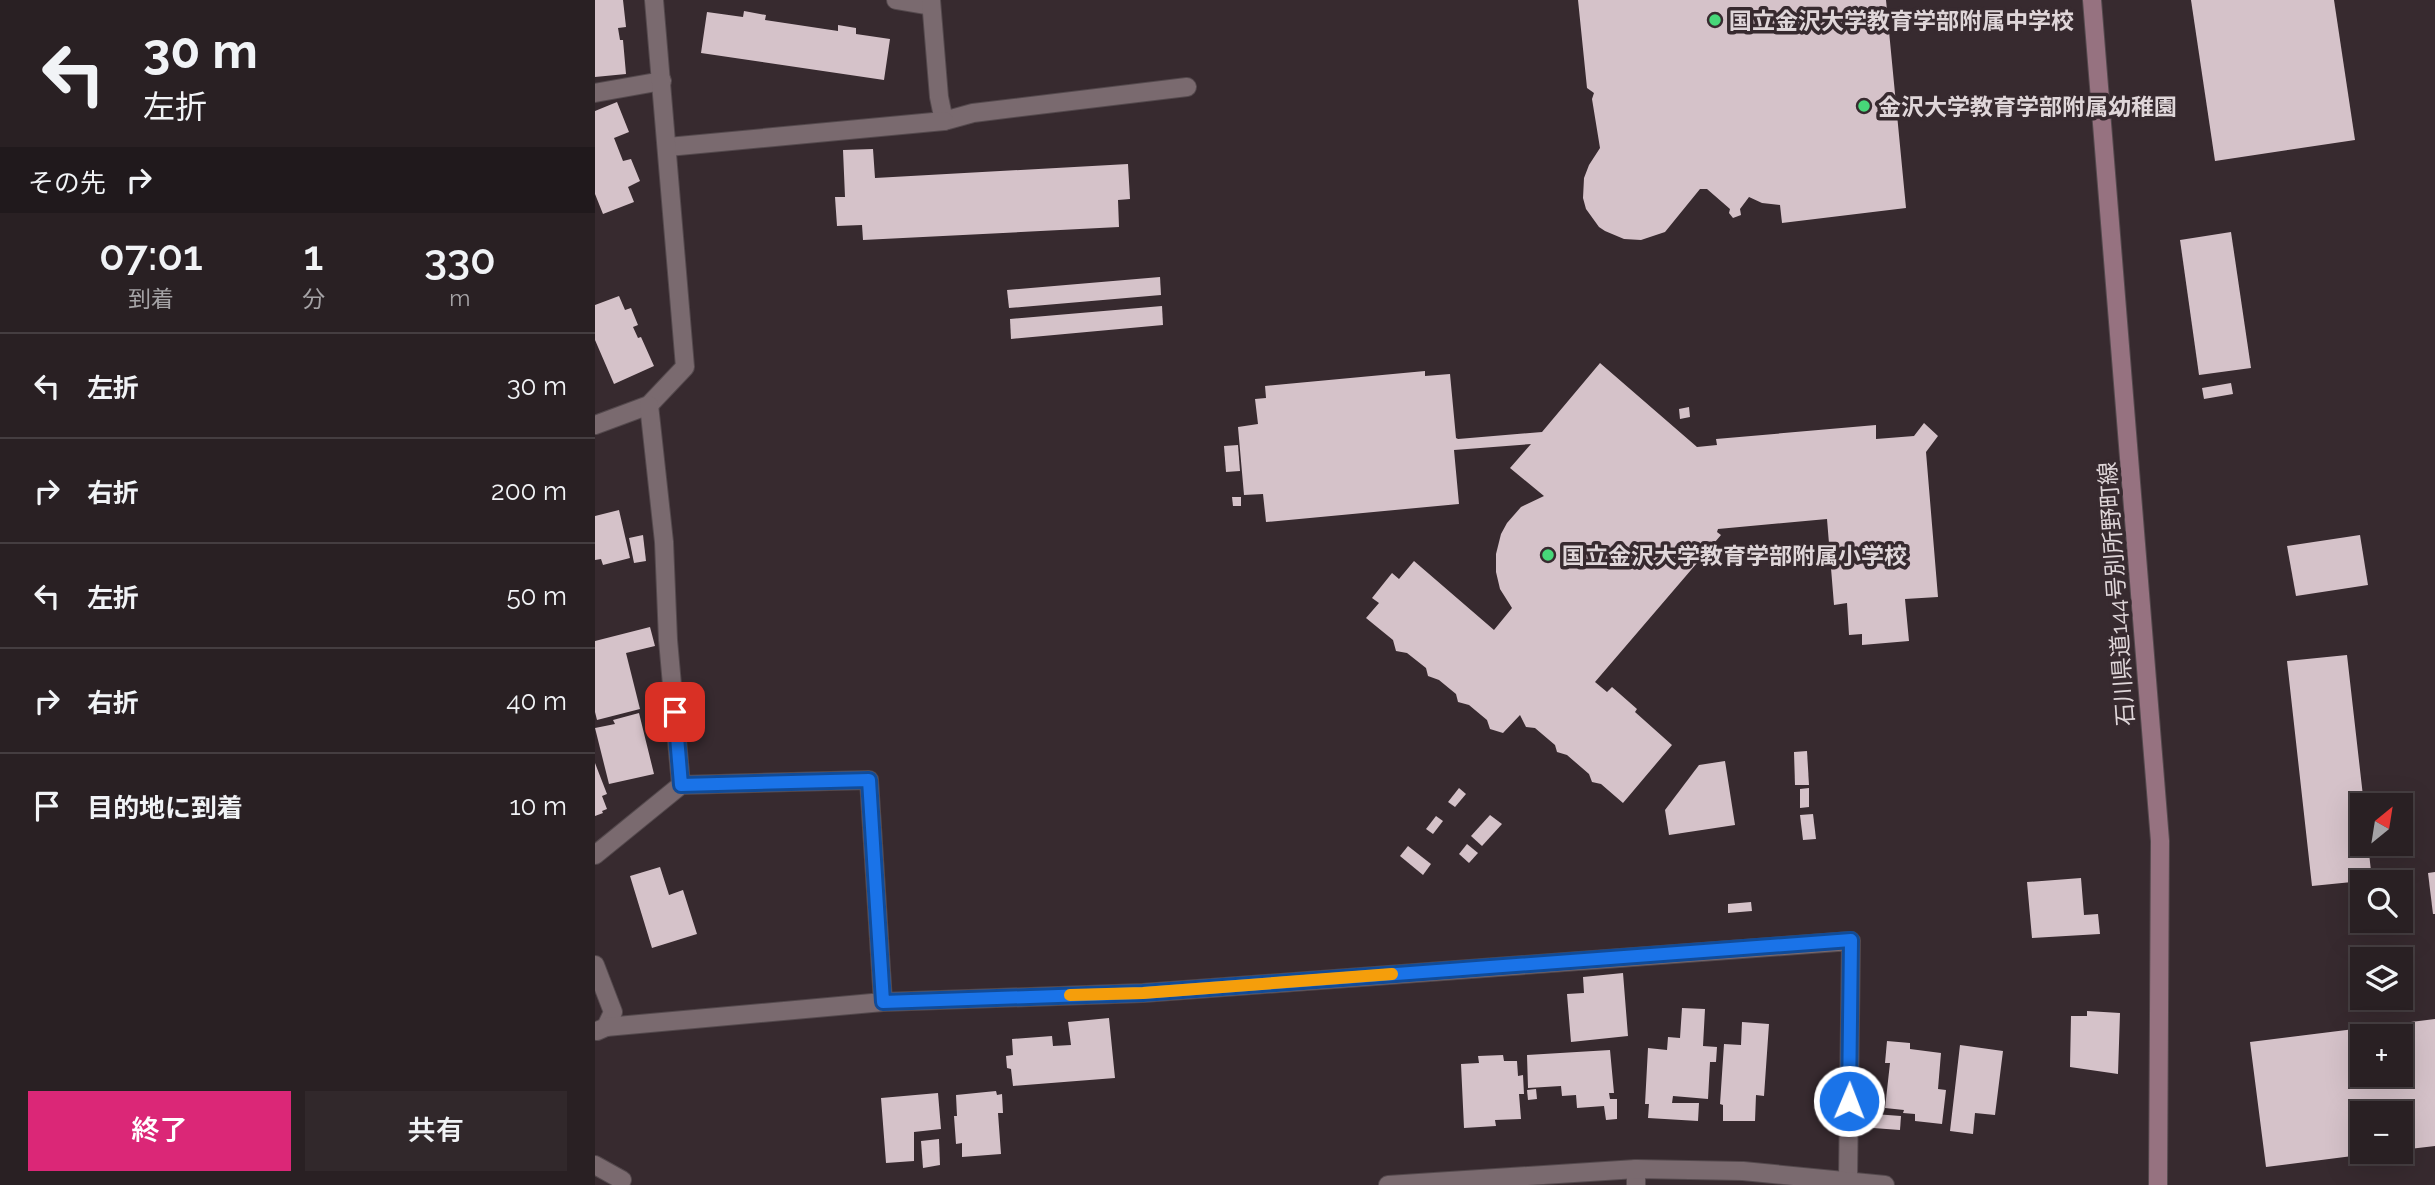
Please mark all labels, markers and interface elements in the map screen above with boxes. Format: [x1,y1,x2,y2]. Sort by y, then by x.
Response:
place label: 国立金沢大学教育学部附属中学校 [1729,7,2074,34]
marker: 国立金沢大学教育学部附属中学校 [1707,12,1723,28]
text: 30 m [143,22,258,79]
icon: left [28,28,119,119]
text: 左折 [143,88,207,125]
place label: 金沢大学教育学部附属幼稚園 [1878,93,2177,120]
marker: 金沢大学教育学部附属幼稚園 [1856,98,1872,114]
icon: right [120,161,158,199]
text: その先 [28,168,106,198]
text: 07:01 [99,231,203,280]
text: 1 [304,231,323,280]
text: 330 [424,235,496,284]
text: m [449,284,471,311]
text: 到着 [128,285,174,312]
text: 分 [302,285,325,312]
icon: left [28,367,66,405]
text: 30 m [507,371,567,401]
text: 左折 [87,373,139,403]
street label: 石川県道144号別所野町線 [2093,461,2139,727]
icon: right [28,472,66,510]
text: 200 m [491,476,567,506]
text: 右折 [87,478,139,508]
place label: 国立金沢大学教育学部附属小学校 [1562,542,1907,569]
marker: 国立金沢大学教育学部附属小学校 [1540,547,1556,563]
icon: left [28,577,66,615]
text: 50 m [506,581,567,611]
text: 左折 [87,583,139,613]
icon: right [28,682,66,720]
pin [645,682,705,742]
text: 40 m [506,686,567,716]
text: 右折 [87,688,139,718]
icon: arrive [656,693,694,731]
icon: arrive [28,787,66,825]
text: 10 m [509,791,567,821]
text: 目的地に到着 [87,793,243,823]
north arrow [2350,793,2413,856]
map controls [2350,793,2413,1164]
button: search [2350,870,2413,933]
button: layers [2350,947,2413,1010]
button: + [2350,1024,2413,1087]
position arrow [1812,1064,1886,1138]
button: 終了 [28,1091,291,1171]
button: 共有 [305,1091,567,1171]
button: − [2350,1101,2413,1164]

